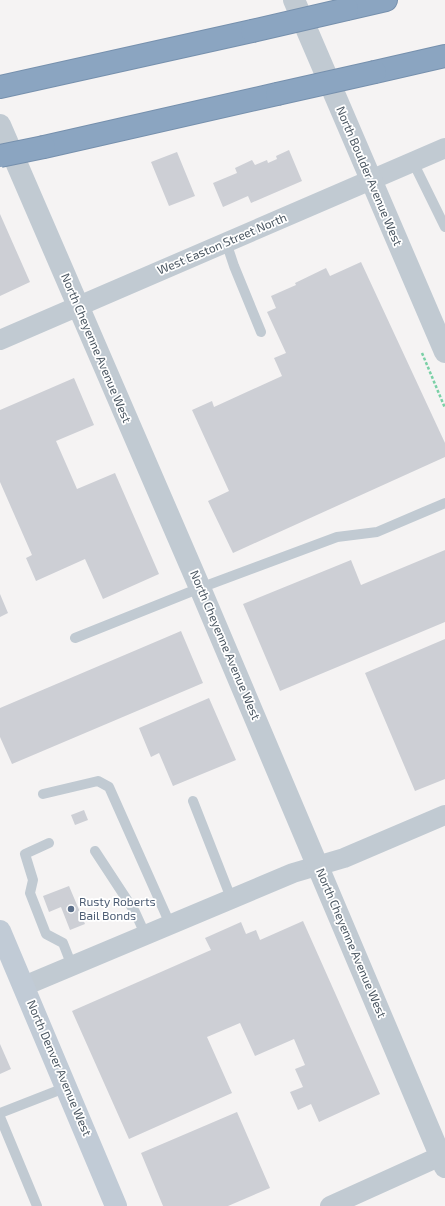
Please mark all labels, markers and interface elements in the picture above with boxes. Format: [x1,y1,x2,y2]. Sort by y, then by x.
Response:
street label: North Boulder Avenue West [334,104,406,248]
street label: West Easton Street North [155,209,288,277]
street label: North Cheyenne Avenue West [59,271,135,425]
street label: North Cheyenne Avenue West [188,568,264,722]
street label: North Cheyenne Avenue West [314,866,390,1020]
place label: Rusty Roberts Bail Bonds [79,894,156,922]
marker: Rusty Roberts Bail Bonds [66,904,76,914]
street label: North Denver Avenue West [25,997,95,1138]

